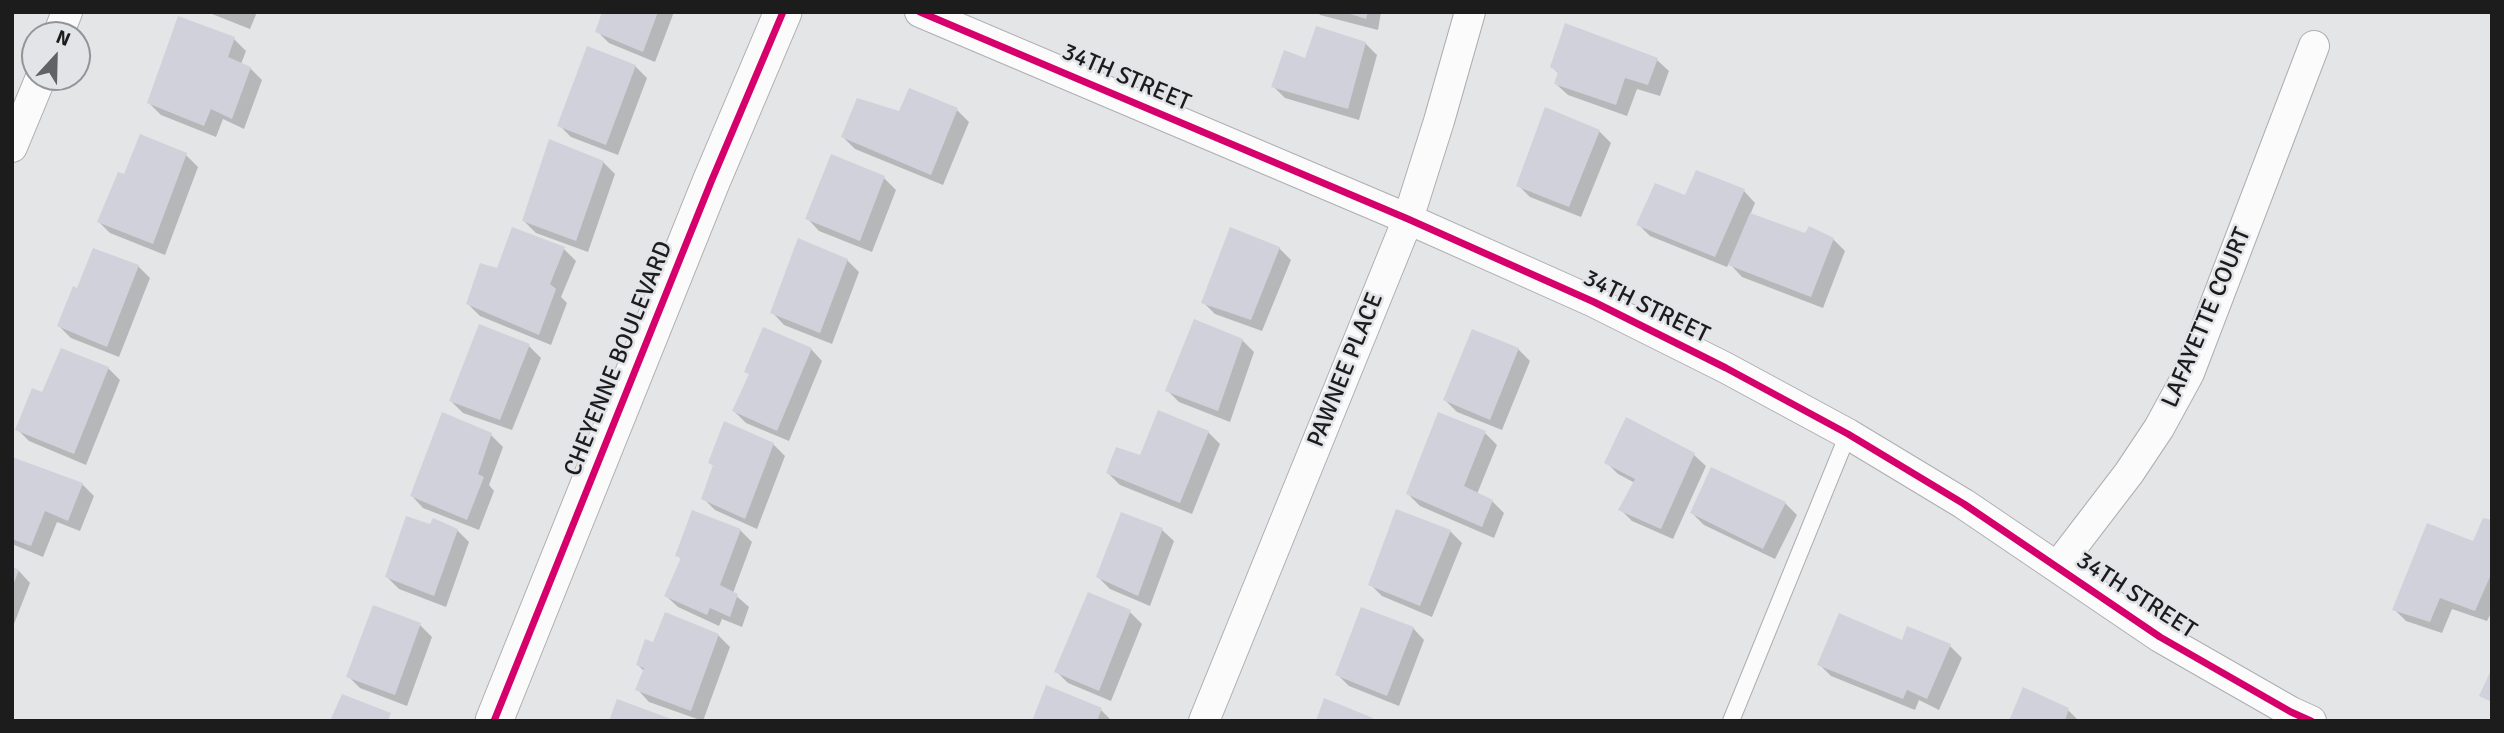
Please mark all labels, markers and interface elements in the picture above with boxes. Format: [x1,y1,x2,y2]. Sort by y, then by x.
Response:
north arrow [21,21,91,91]
text: N [52,25,74,52]
street label: 34TH STREET [1057,38,1195,118]
street label: LAFAYETTE COURT [2156,224,2258,412]
street label: CHEYENNE BOULEVARD [559,237,679,481]
street label: 34TH STREET [1578,264,1714,350]
street label: PAWNEE PLACE [1302,289,1390,451]
street label: 34TH STREET [2071,547,2201,645]

